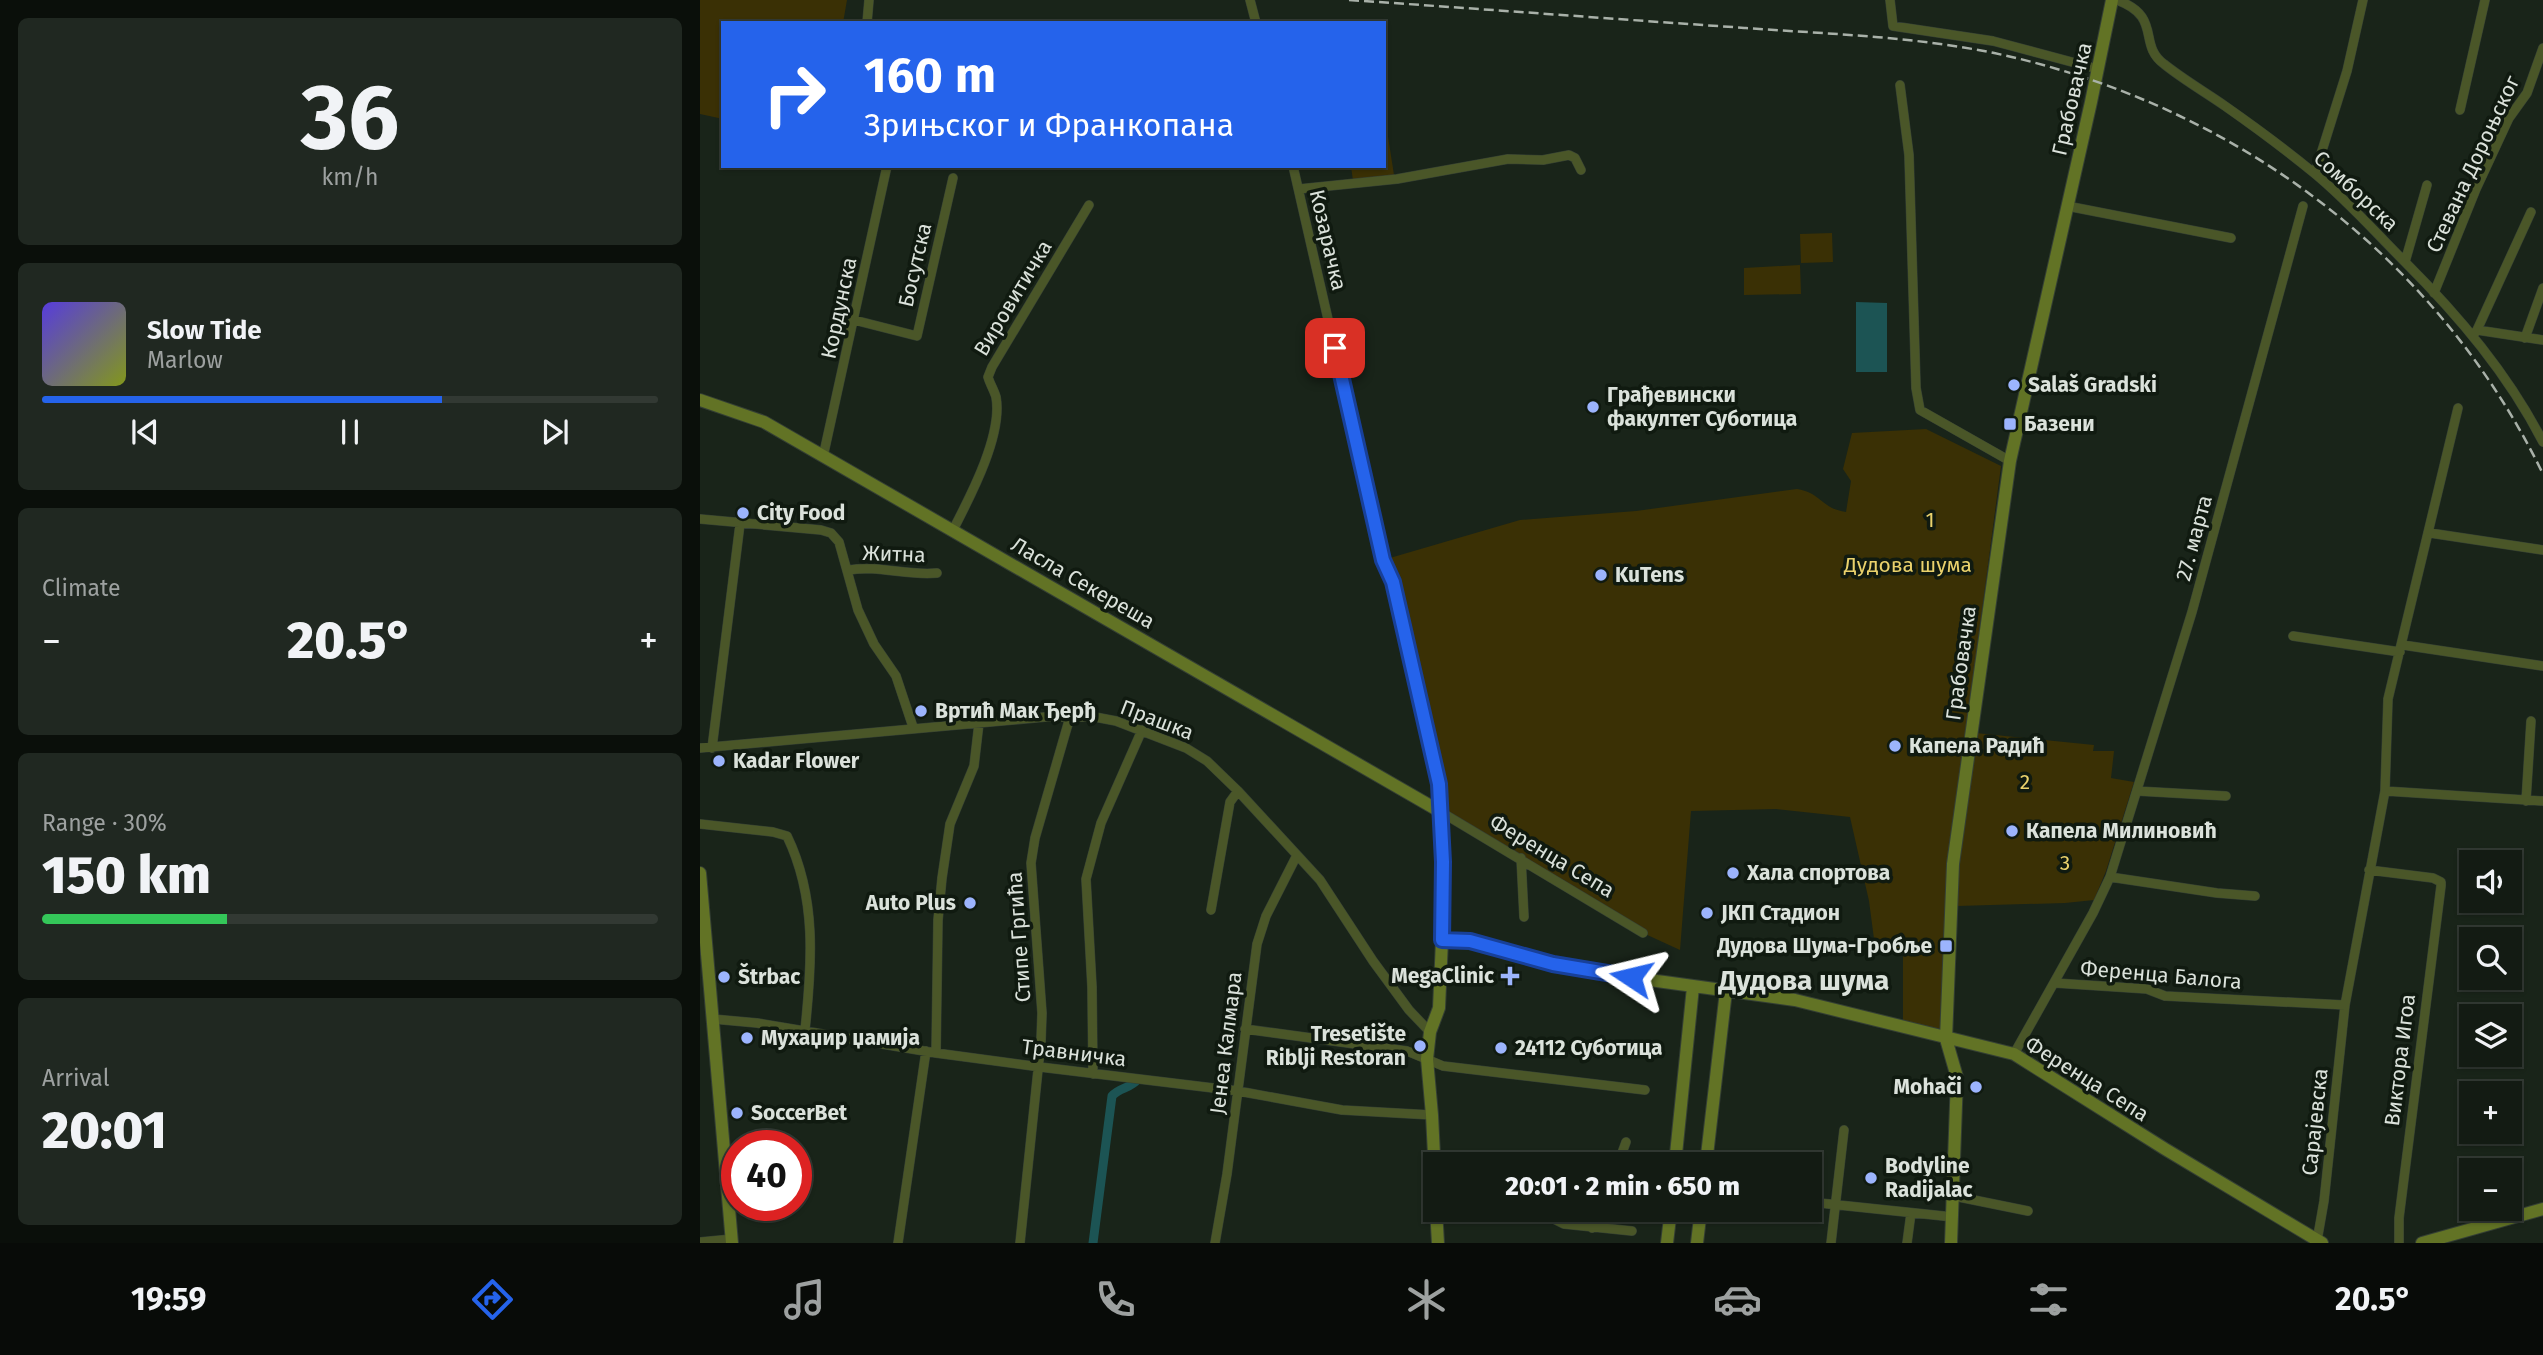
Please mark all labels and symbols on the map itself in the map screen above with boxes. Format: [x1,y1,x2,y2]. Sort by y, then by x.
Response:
street label: Грабовачка [2046,40,2098,158]
street label: Стевана Дороњског [2421,71,2525,257]
street label: Сомборска [2308,145,2404,237]
street label: Козарачка [1304,187,1352,293]
street label: Босутска [893,220,937,310]
street label: Вировитичка [968,235,1058,361]
street label: Кордунска [816,255,862,361]
pin [1305,318,1365,378]
place label: Salaš Gradski [2028,372,2157,398]
marker: Salaš Gradski [2006,377,2022,393]
place label: Грађевински факултет Суботица [1607,382,1797,432]
marker: Грађевински факултет Суботица [1585,399,1601,415]
place label: Базени [2024,411,2095,437]
marker: Базени [2002,416,2018,432]
street label: 27. марта [2170,492,2218,584]
place label: City Food [757,500,845,526]
marker: City Food [735,505,751,521]
park label: 1 [1925,507,1935,533]
street label: Ласла Секереша [1007,531,1159,635]
street label: Житна [862,540,926,568]
park label: Дудова шума [1843,552,1972,578]
place label: KuTens [1615,562,1684,588]
marker: KuTens [1593,567,1609,583]
street label: Грабовачка [1940,604,1982,722]
street label: Прашка [1117,694,1197,746]
place label: Вртић Мак Ђерђ [935,698,1096,724]
marker: Вртић Мак Ђерђ [913,703,929,719]
place label: Капела Радић [1909,733,2045,759]
marker: Капела Радић [1887,738,1903,754]
place label: Kadar Flower [733,748,860,774]
marker: Kadar Flower [711,753,727,769]
park label: 2 [2020,769,2030,795]
street label: Ференца Сепа [1485,809,1619,903]
place label: Капела Милиновић [2026,818,2217,844]
marker: Капела Милиновић [2004,823,2020,839]
park label: 3 [2060,850,2070,876]
place label: Хала спортова [1746,860,1890,886]
marker: Хала спортова [1725,865,1741,881]
street label: Стипе Гргића [1001,871,1037,1003]
place label: Auto Plus [865,890,956,916]
marker: Auto Plus [962,895,978,911]
place label: ЈКП Стадион [1720,900,1840,926]
marker: ЈКП Стадион [1699,905,1715,921]
place label: Дудова Шума-Гробље [1716,933,1932,959]
marker: Дудова Шума-Гробље [1938,938,1954,954]
position arrow [1594,940,1668,1014]
street label: Ференца Балога [2079,955,2243,995]
place label: Štrbac [738,962,800,990]
place label: MegaClinic [1391,963,1494,989]
district label: Дудова шума [1718,964,1889,997]
marker: MegaClinic [1500,966,1520,986]
marker: Štrbac [716,969,732,985]
street label: Јенеа Калмара [1204,970,1248,1116]
street label: Виктора Игоа [2379,992,2421,1128]
place label: Tresetište Riblji Restoran [1266,1021,1406,1071]
place label: Мухаџир џамија [761,1025,920,1051]
marker: Мухаџир џамија [739,1030,755,1046]
street label: Ференца Сепа [2020,1031,2154,1127]
street label: Травничка [1020,1034,1128,1072]
place label: 24112 Суботица [1515,1035,1663,1061]
marker: Tresetište Riblji Restoran [1412,1038,1428,1054]
marker: 24112 Суботица [1493,1040,1509,1056]
street label: Сарајевска [2296,1067,2334,1177]
place label: Mohači [1894,1074,1962,1100]
marker: Mohači [1968,1079,1984,1095]
place label: SoccerBet [751,1100,848,1126]
marker: SoccerBet [729,1105,745,1121]
speed limit sign: 40 [721,1130,812,1221]
place label: Bodyline Radijalac [1885,1153,1973,1203]
marker: Bodyline Radijalac [1863,1170,1879,1186]

